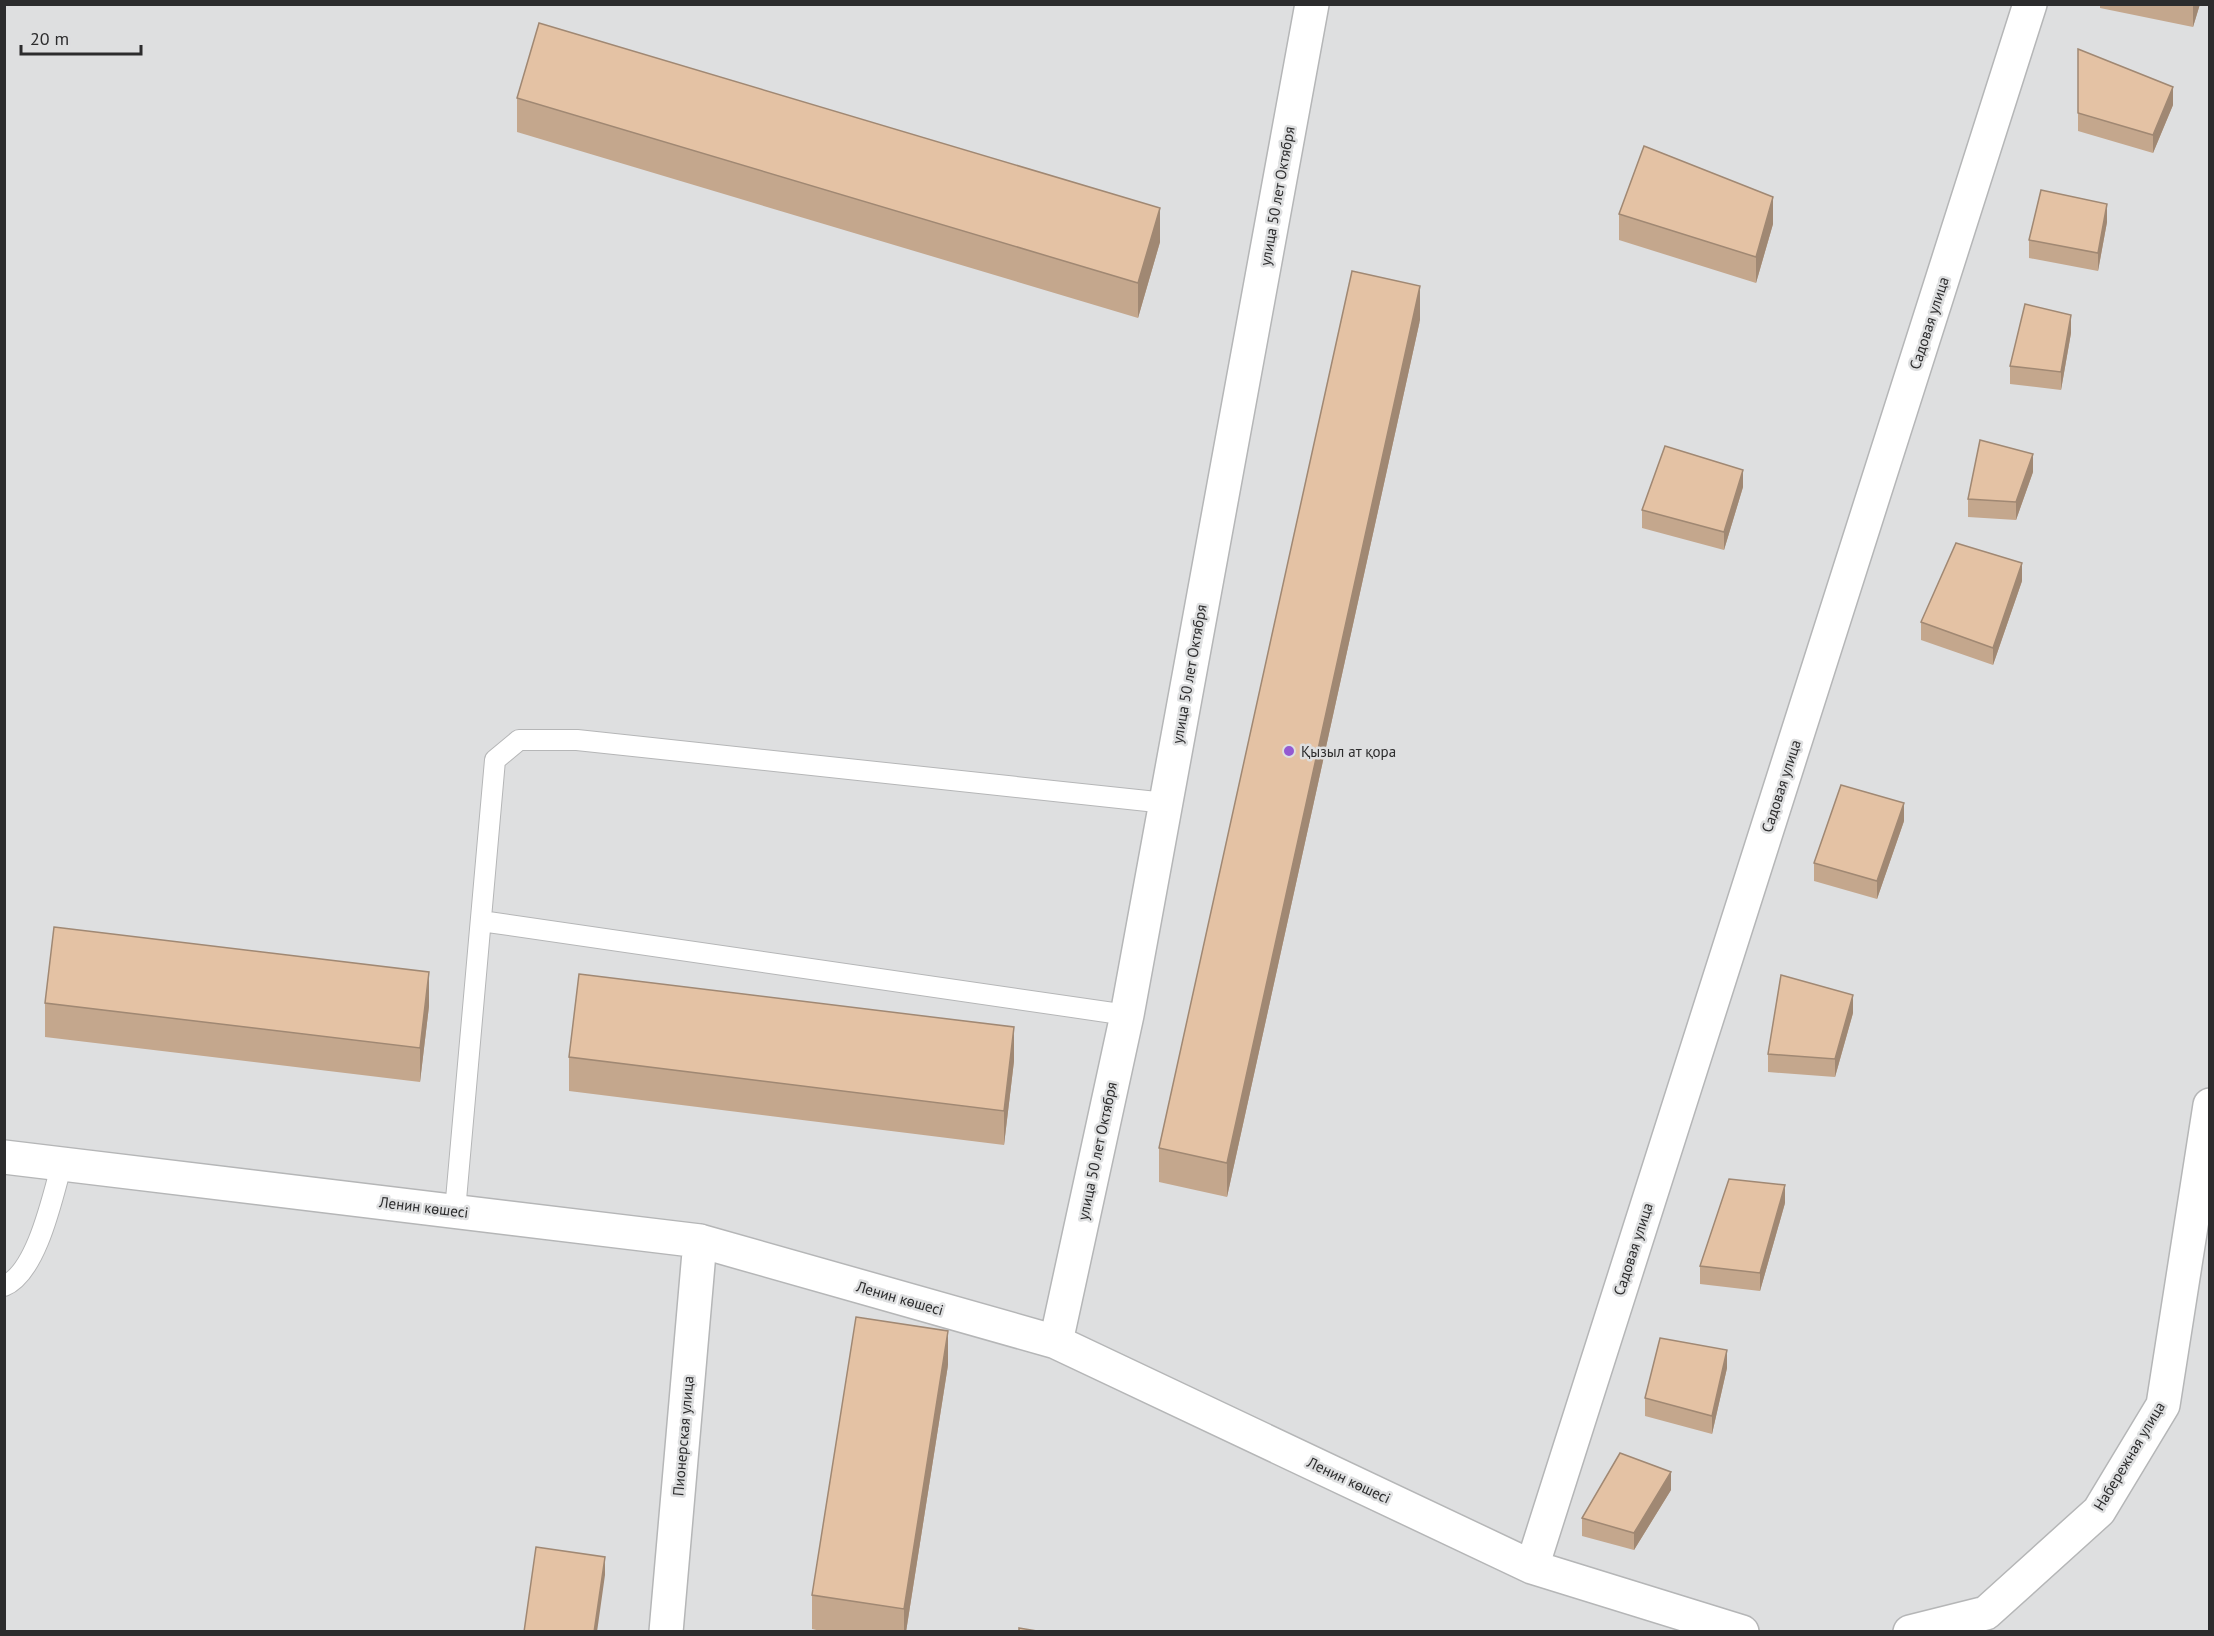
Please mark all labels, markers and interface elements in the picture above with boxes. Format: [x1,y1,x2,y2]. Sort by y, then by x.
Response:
scale bar [21,18,141,56]
text: 20 m [30,27,69,50]
street label: улица 50 лет Октября [1255,125,1299,267]
street label: Садовая улица [1905,274,1953,372]
street label: улица 50 лет Октября [1167,603,1211,745]
street label: Садовая улица [1757,737,1805,835]
place label: Қызыл ат қора [1301,742,1396,761]
marker: Қызыл ат қора [1282,744,1296,758]
street label: улица 50 лет Октября [1073,1080,1121,1222]
street label: Ленин көшесі [377,1192,470,1222]
street label: Садовая улица [1609,1200,1657,1298]
street label: Ленин көшесі [853,1276,946,1319]
street label: Пионерская улица [668,1375,698,1497]
street label: Набережная улица [2089,1398,2169,1514]
street label: Ленин көшесі [1303,1452,1394,1508]

